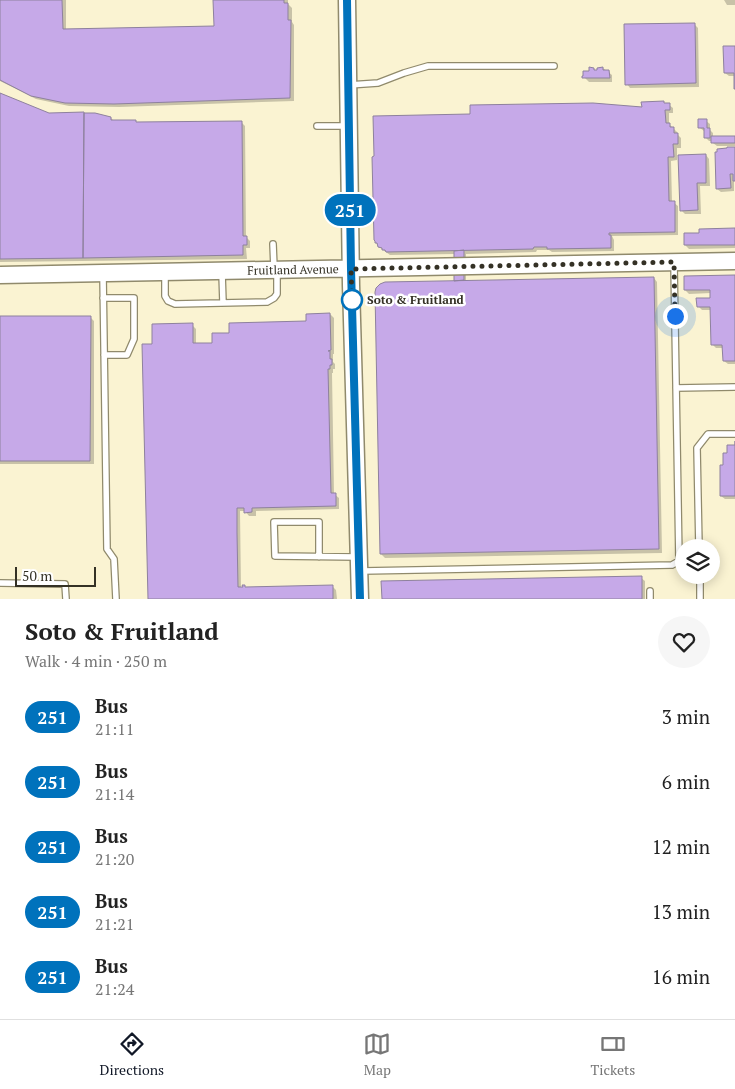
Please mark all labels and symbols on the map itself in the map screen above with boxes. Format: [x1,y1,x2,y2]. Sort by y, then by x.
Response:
line badge: 251 [321,194,379,226]
street label: Fruitland Avenue [247,261,339,278]
marker: Soto & Fruitland [341,289,363,311]
place label: Soto & Fruitland [367,292,465,307]
your location [663,304,688,329]
scale bar [15,564,96,587]

